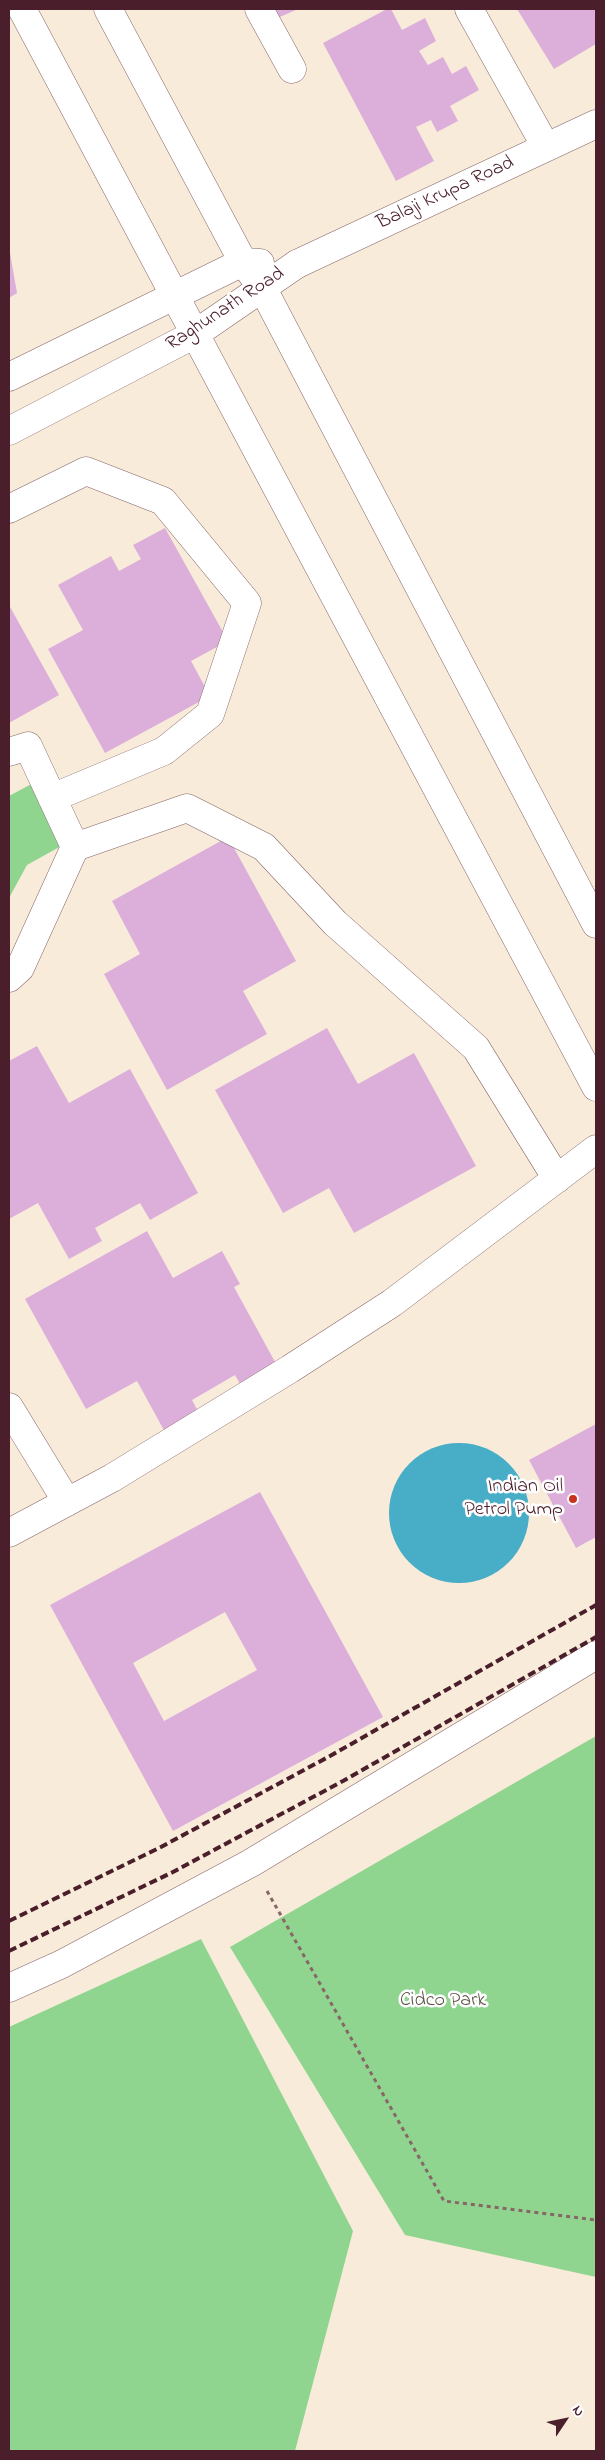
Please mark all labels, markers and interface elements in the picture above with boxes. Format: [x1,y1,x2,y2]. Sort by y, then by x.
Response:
street label: Balaji Krupa Road [374,152,518,236]
street label: Raghunath Road [162,263,290,357]
place label: Indian Oil Petrol Pump [464,1476,563,1523]
marker: Indian Oil Petrol Pump [567,1493,579,1505]
park label: Cidco Park [400,1990,486,2014]
north arrow [540,2395,590,2445]
text: N [566,2402,589,2421]

